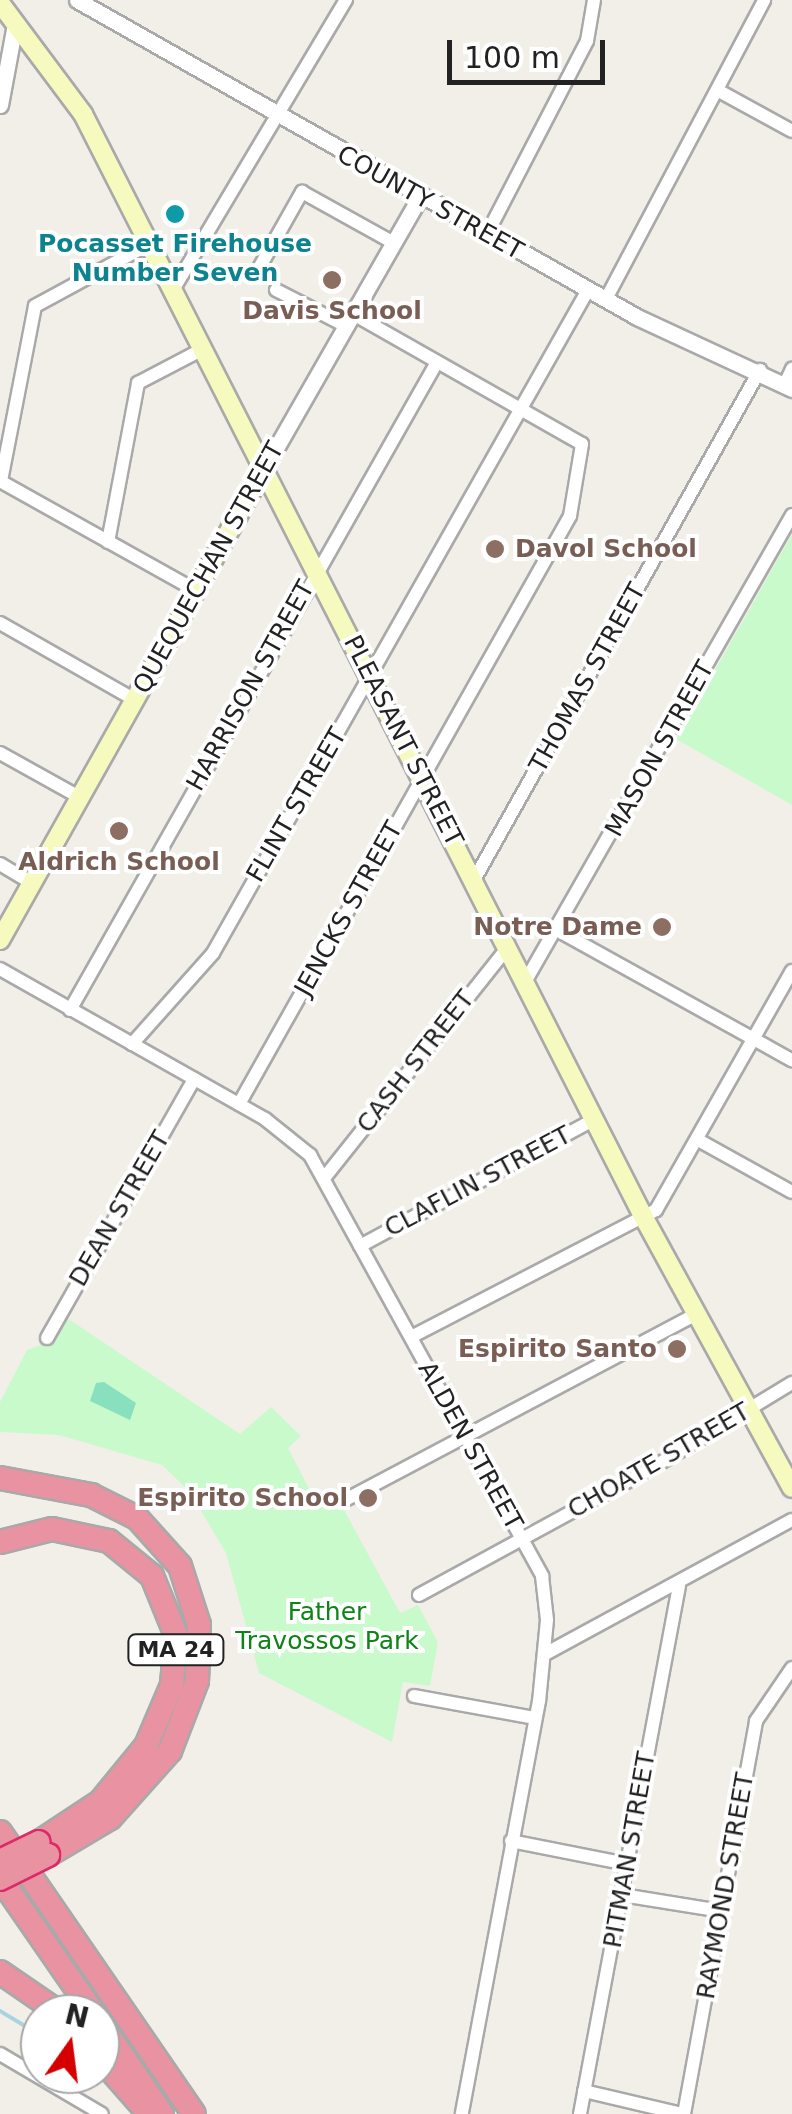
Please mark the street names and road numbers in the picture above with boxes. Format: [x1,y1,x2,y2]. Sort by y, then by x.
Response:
street label: COUNTY STREET [332,139,528,267]
street label: QUEQUECHAN STREET [127,437,291,699]
street label: HARRISON STREET [181,576,321,796]
street label: THOMAS STREET [524,578,652,778]
street label: PLEASANT STREET [337,631,469,851]
street label: MASON STREET [599,656,721,842]
street label: FLINT STREET [241,723,353,887]
street label: JENCKS STREET [289,816,409,1002]
street label: CASH STREET [351,985,481,1139]
street label: CLAFLIN STREET [380,1120,576,1244]
street label: DEAN STREET [63,1126,177,1292]
street label: ALDEN STREET [411,1356,529,1536]
street label: CHOATE STREET [563,1397,755,1525]
road number: MA 24 [126,1633,226,1667]
street label: PITMAN STREET [598,1750,662,1950]
street label: RAYMOND STREET [691,1770,761,2002]

